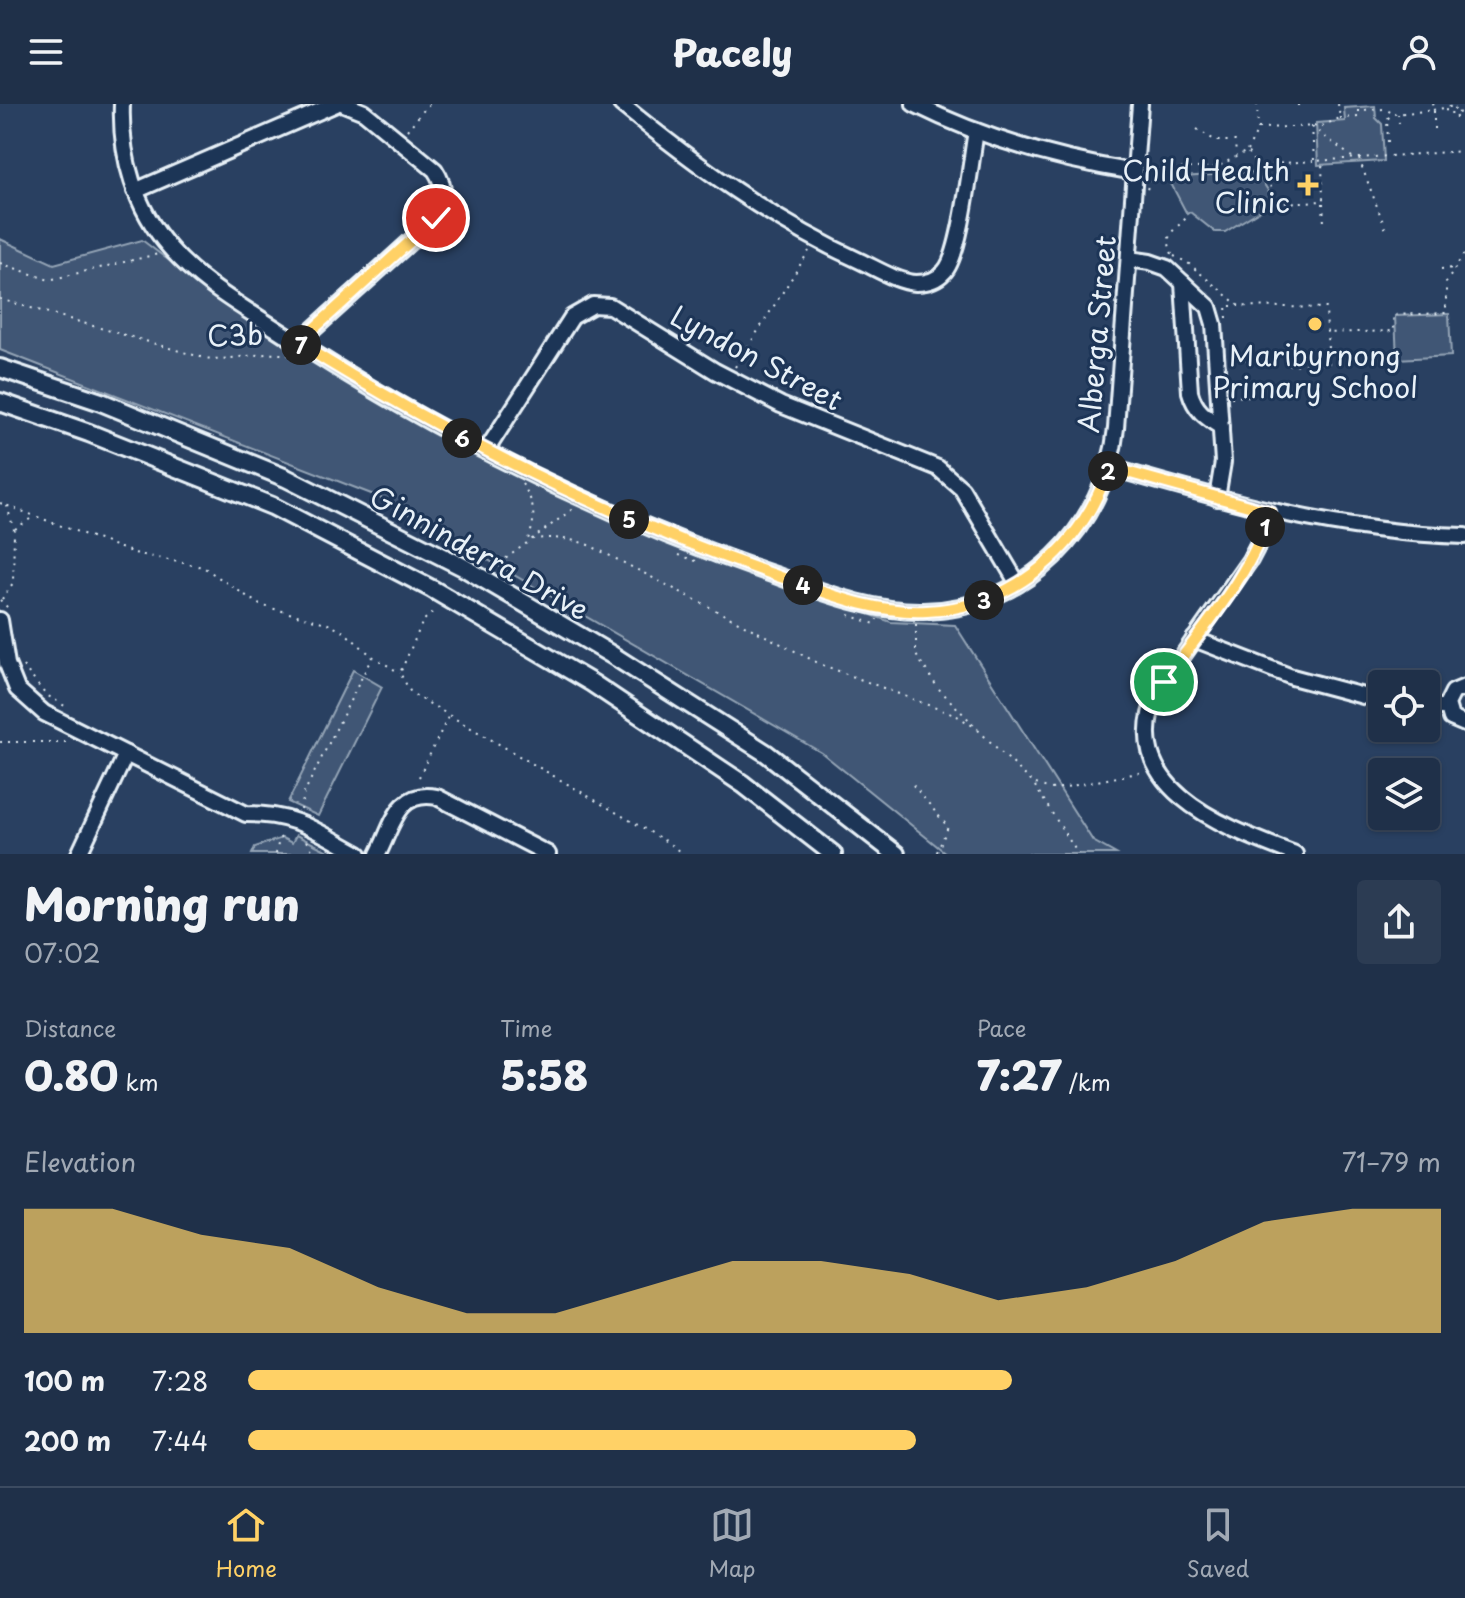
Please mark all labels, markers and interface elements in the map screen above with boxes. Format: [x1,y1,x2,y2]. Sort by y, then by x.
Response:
text: Pacely [673,25,792,79]
icon: menu [24,30,68,74]
icon: person [1397,30,1441,74]
place label: Child Health Clinic [1122,148,1290,223]
marker: Child Health Clinic [1297,174,1319,196]
pin [402,184,470,252]
icon: check [414,196,458,240]
street label: Alberga Street [1066,233,1126,435]
street label: Lyndon Street [663,294,851,420]
street label: C3b [206,312,264,356]
marker: Maribyrnong Primary School [1306,315,1324,333]
pin: 7 [281,325,321,365]
text: 7 [295,328,307,361]
place label: Maribyrnong Primary School [1212,333,1418,408]
pin: 6 [442,418,482,458]
text: 6 [454,421,470,454]
pin: 2 [1088,451,1128,491]
text: 2 [1100,454,1116,487]
street label: Ginninderra Drive [362,474,598,630]
pin: 5 [609,499,649,539]
text: 5 [622,502,636,535]
pin: 1 [1245,507,1285,547]
text: 1 [1260,510,1270,543]
pin: 4 [783,565,823,605]
text: 4 [796,568,810,601]
pin: 3 [964,580,1004,620]
text: 3 [977,583,991,616]
pin [1130,648,1198,716]
icon: arrive [1142,660,1186,704]
map controls [1368,670,1440,830]
button: locate [1368,670,1440,742]
button: layers [1368,758,1440,830]
text: Morning run [24,870,300,936]
button: share [1357,880,1441,964]
text: 07:02 [24,933,101,972]
text: Distance [24,1011,116,1044]
text: Time [500,1011,552,1044]
text: Pace [977,1011,1026,1044]
text: 0.80 [24,1044,118,1105]
text: 5:58 [500,1044,588,1105]
text: 7:27 [977,1044,1062,1105]
text: km [118,1065,159,1098]
text: /km [1062,1065,1111,1098]
text: Elevation [24,1142,136,1181]
text: 71–79 m [1342,1142,1441,1181]
text: 100 m [24,1361,105,1400]
text: 7:28 [152,1361,208,1400]
text: 200 m [24,1421,111,1460]
text: 7:44 [152,1421,208,1460]
tab: Home [216,1503,277,1584]
tab: Map [708,1503,755,1584]
tab: Saved [1187,1503,1249,1584]

